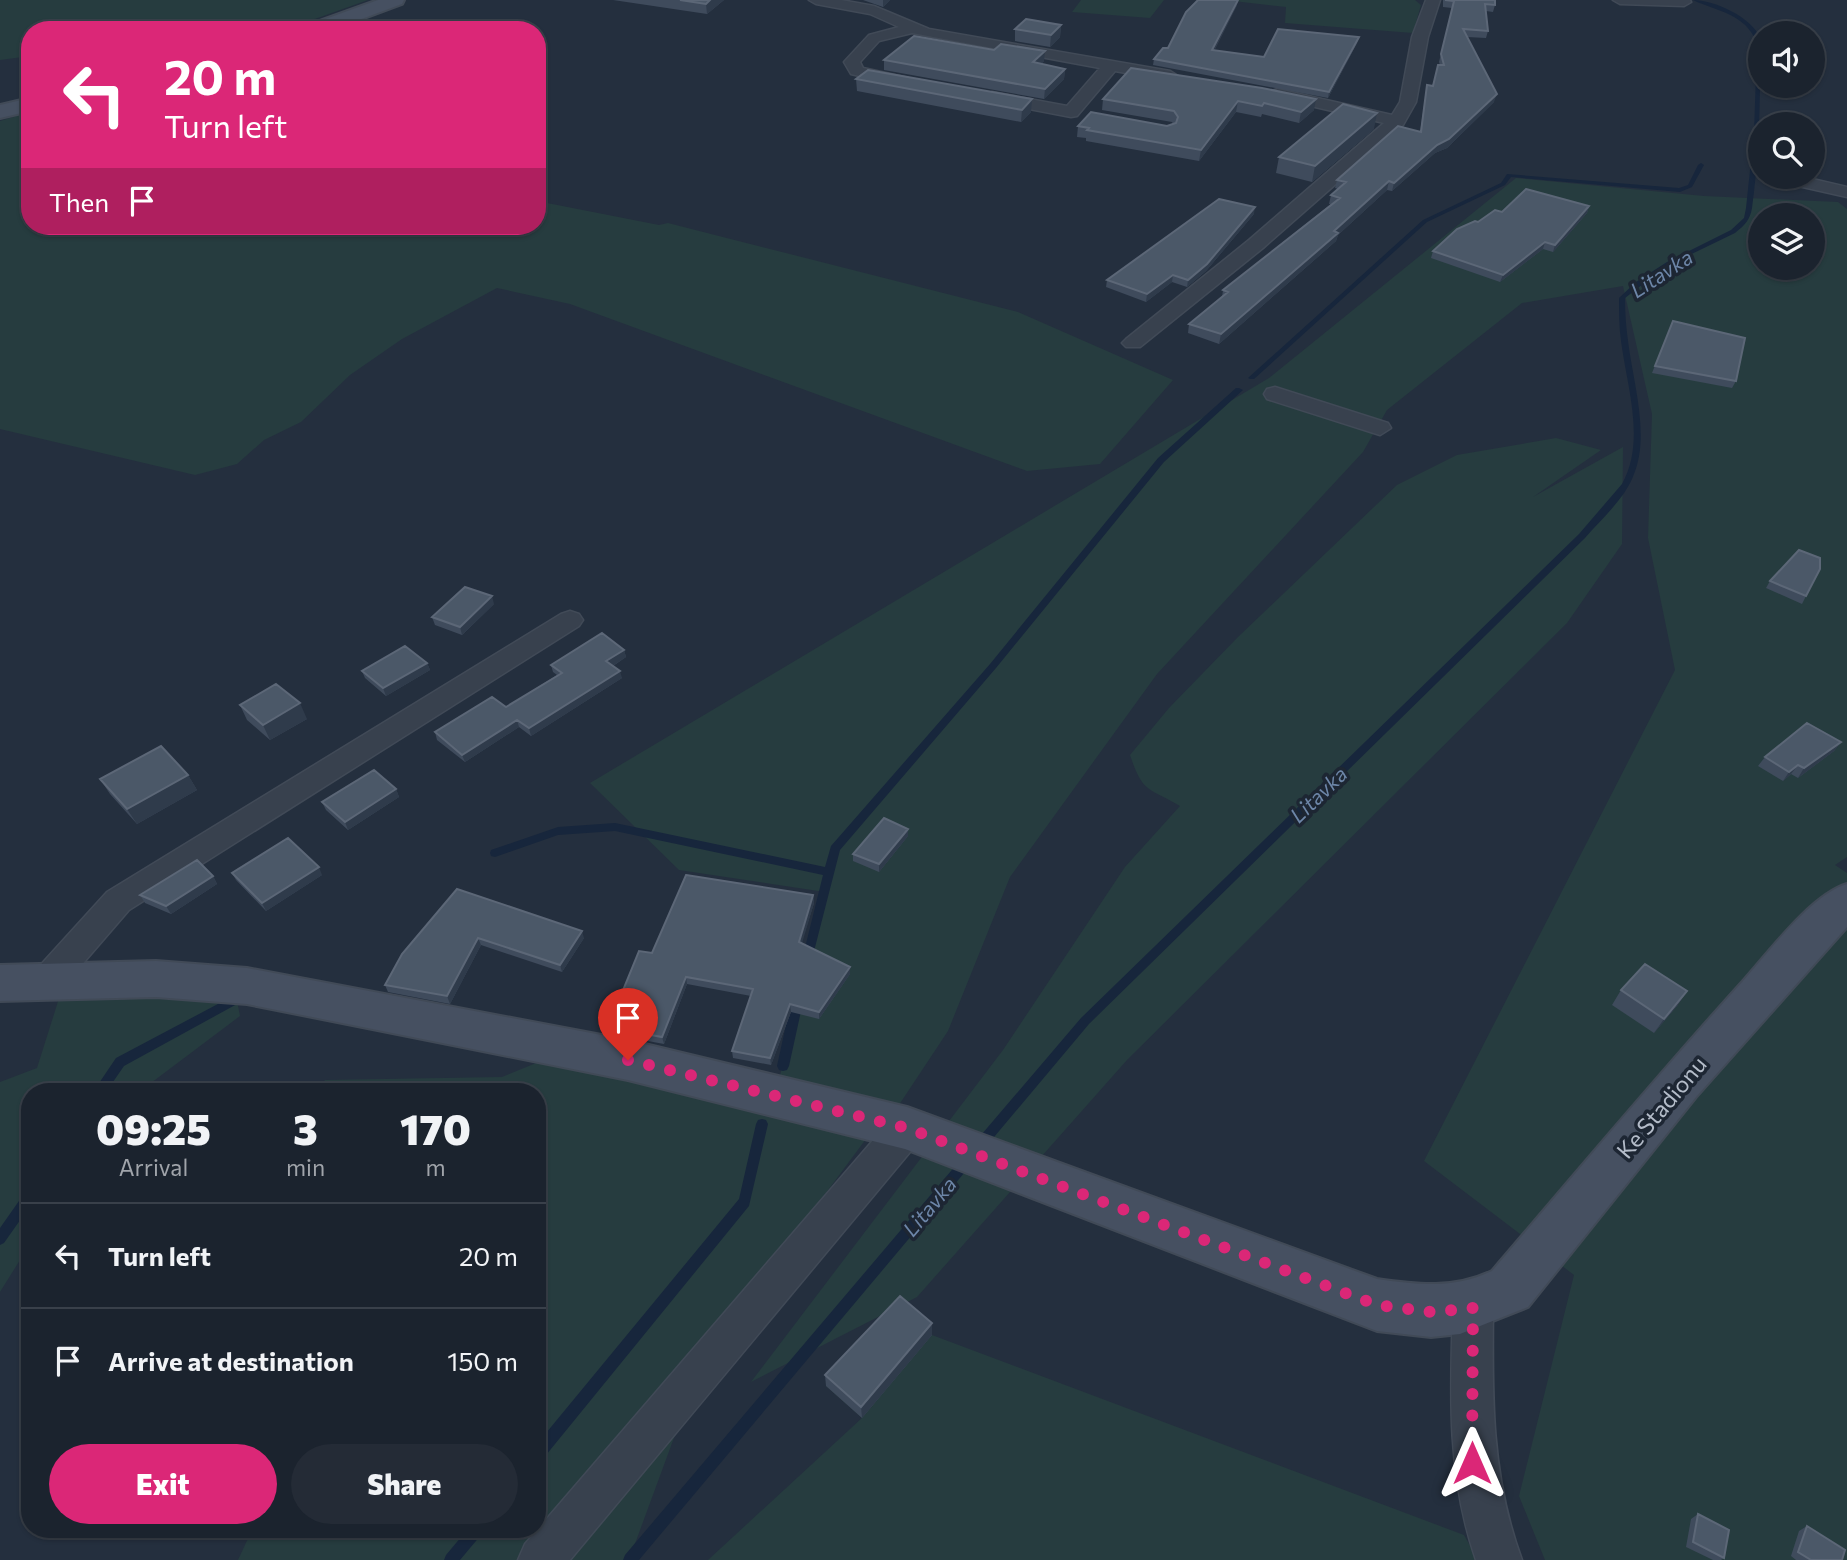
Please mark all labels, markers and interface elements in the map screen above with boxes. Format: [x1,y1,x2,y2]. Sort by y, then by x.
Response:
map controls [1748,21,1825,280]
button: sound [1748,21,1825,98]
text: 20 m [164,45,276,105]
icon: left [49,49,140,140]
text: Turn left [164,105,288,145]
button: search [1748,112,1825,189]
icon: arrive [123,182,161,220]
text: Then [49,186,109,217]
button: layers [1748,203,1825,280]
water label: Litavka [1625,244,1697,302]
water label: Litavka [1284,761,1352,827]
pin [598,988,658,1060]
icon: arrive [609,999,647,1037]
street label: Ke Stadionu [1610,1050,1712,1164]
text: 09:25 [96,1102,211,1154]
text: 3 [293,1102,318,1154]
text: 170 [400,1102,471,1154]
text: Arrival [119,1153,188,1181]
text: min [286,1153,325,1181]
text: m [425,1153,446,1181]
water label: Litavka [897,1171,961,1241]
icon: left [49,1237,87,1275]
text: Turn left [108,1240,211,1271]
text: 20 m [459,1240,518,1271]
icon: arrive [49,1342,87,1380]
text: Arrive at destination [108,1345,354,1376]
text: 150 m [447,1345,518,1376]
position arrow [1435,1426,1509,1500]
button: Exit [49,1444,277,1524]
button: Share [291,1444,518,1524]

